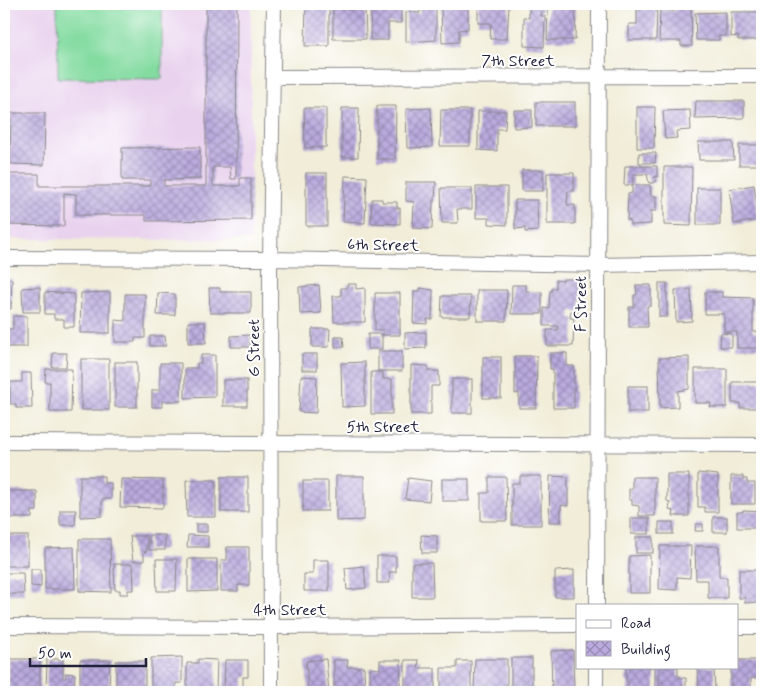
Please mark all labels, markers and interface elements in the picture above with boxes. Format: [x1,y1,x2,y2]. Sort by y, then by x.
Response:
street label: 7th Street [481,51,555,72]
street label: 6th Street [347,234,420,257]
street label: F Street [571,276,592,332]
street label: G Street [244,319,265,377]
street label: 5th Street [346,417,420,438]
street label: 4th Street [254,600,327,621]
legend [576,604,738,668]
text: Road [621,614,651,634]
scale bar [30,636,146,668]
text: Building [621,640,671,661]
text: 50 m [38,644,72,664]

